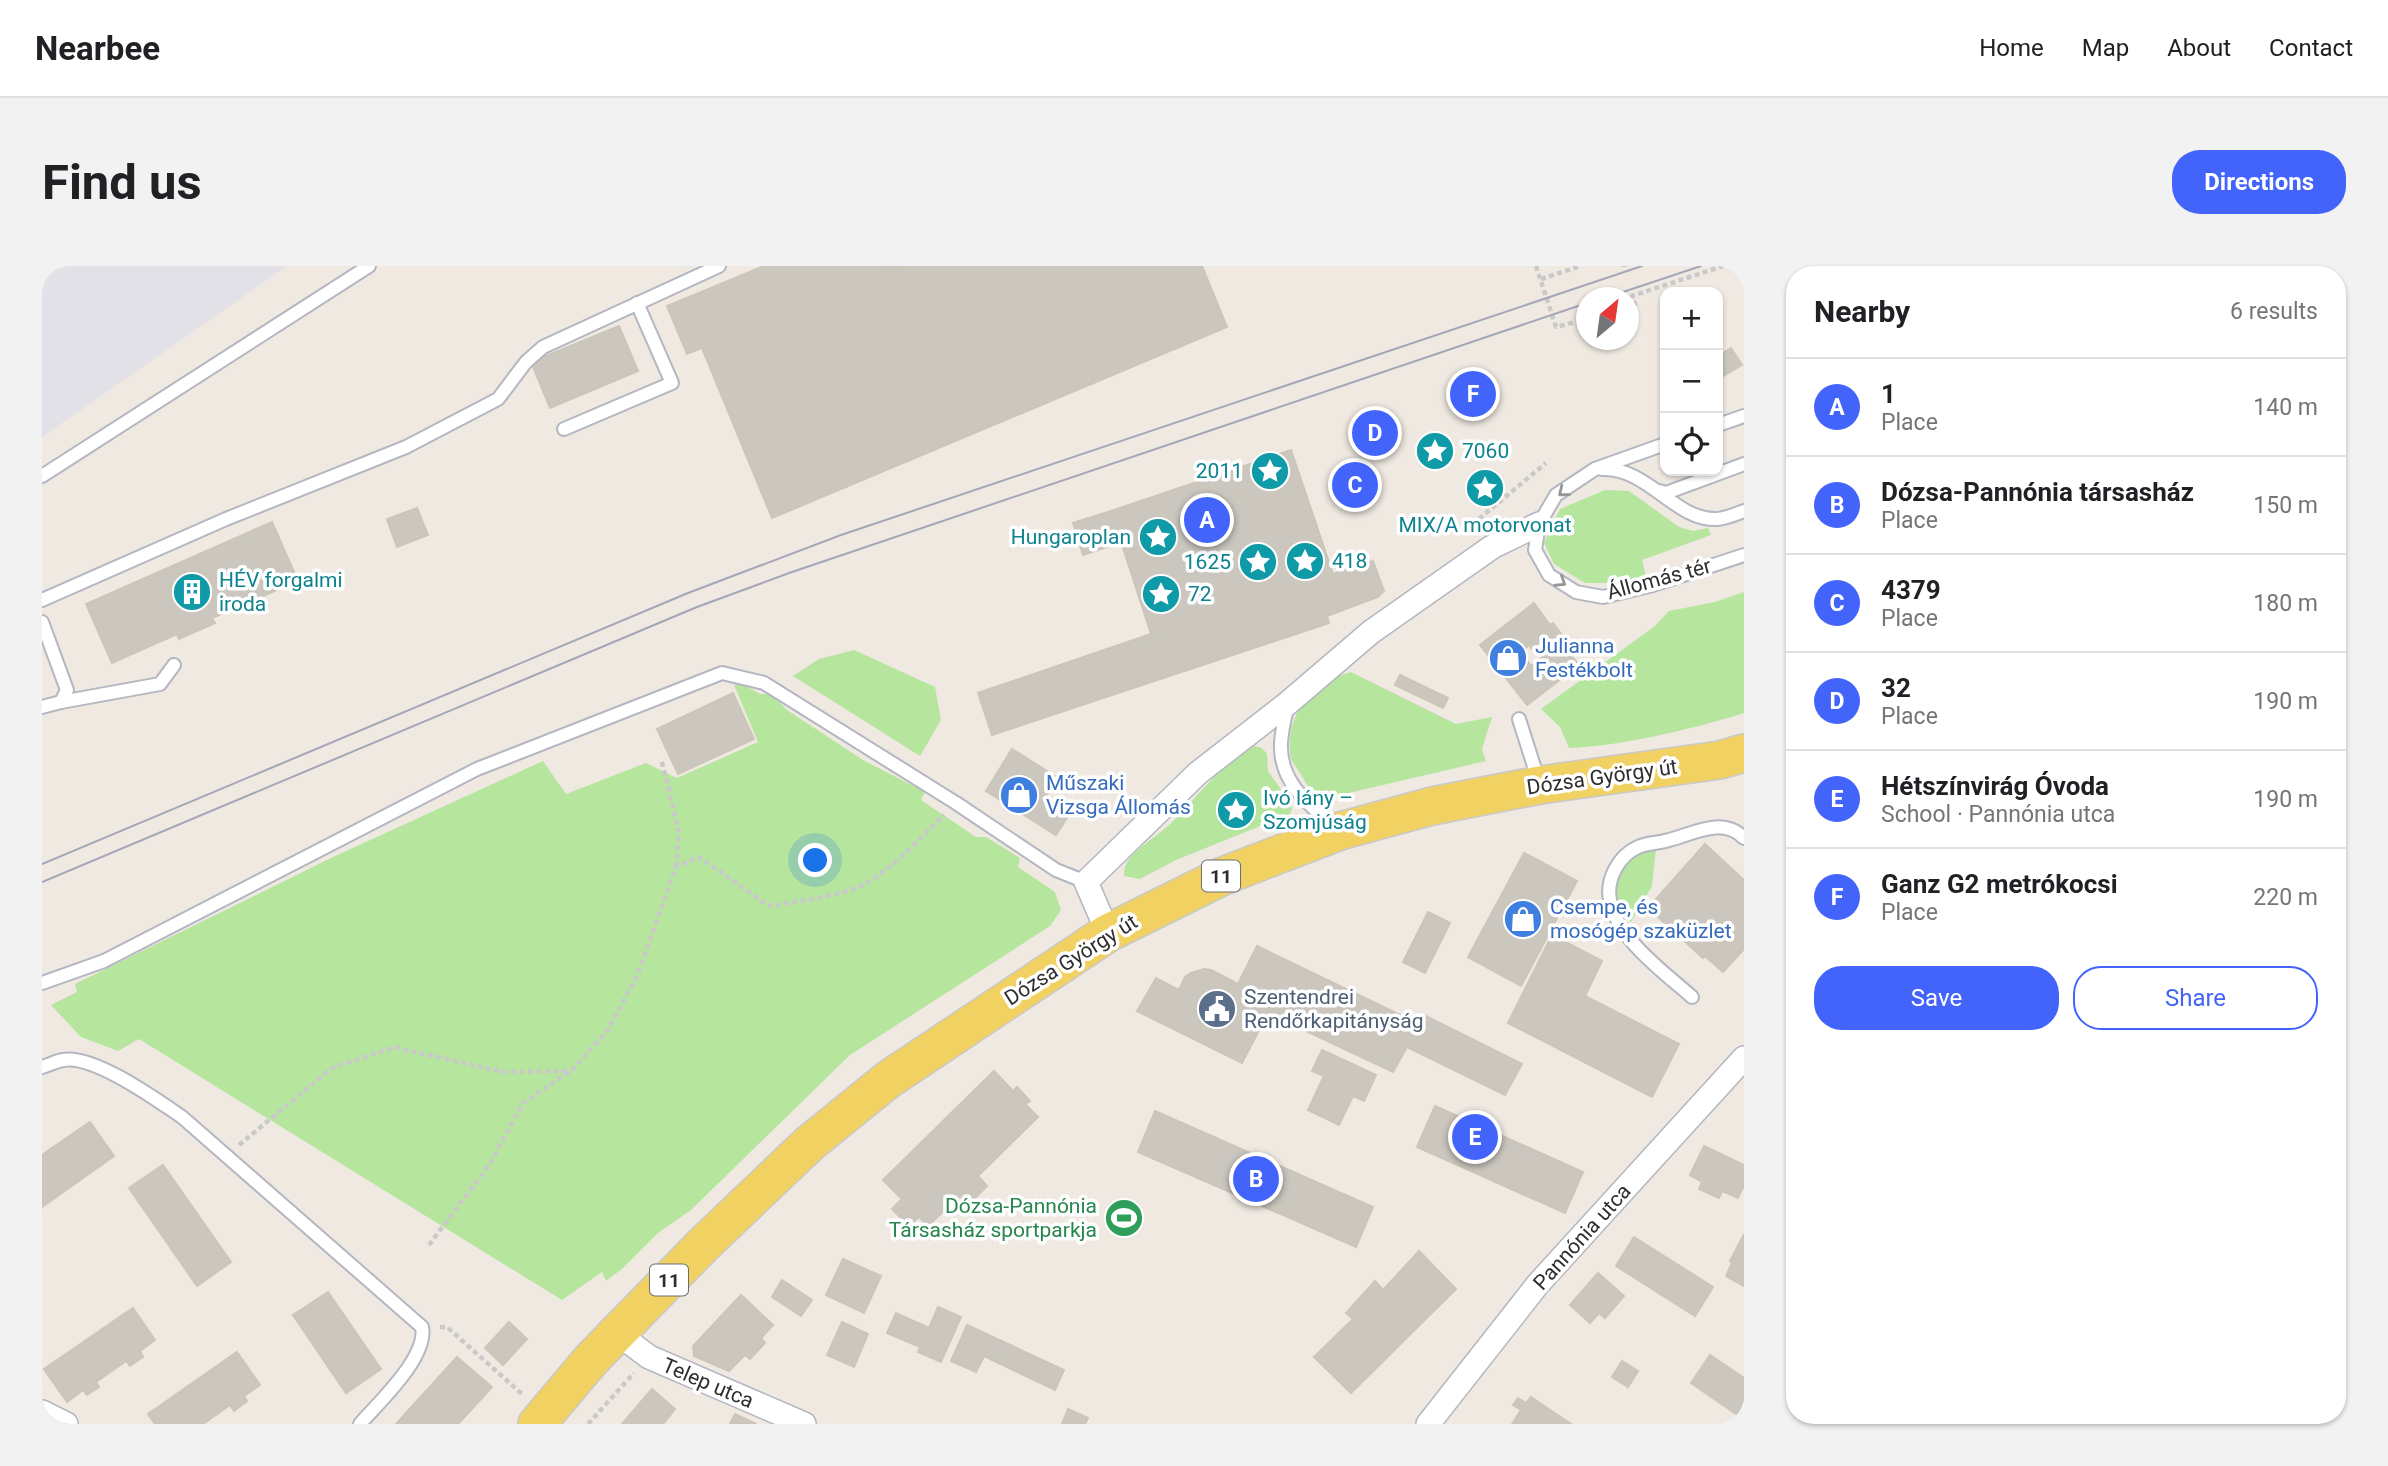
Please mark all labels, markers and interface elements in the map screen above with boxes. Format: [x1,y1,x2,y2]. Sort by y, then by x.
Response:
text: Nearbee [35,29,160,68]
text: Home [1979,34,2044,62]
text: Map [2082,34,2129,62]
text: About [2167,34,2231,62]
text: Contact [2269,34,2353,62]
button: Directions [2172,150,2346,214]
text: Find us [42,154,202,211]
north arrow [1576,287,1639,350]
map controls [1660,287,1723,476]
button: + [1660,287,1723,350]
text: Nearby [1814,294,1910,329]
text: 6 results [2230,298,2318,325]
button: − [1660,350,1723,413]
pin: F [1450,368,1496,420]
text: 1 [1881,379,1896,409]
text: A [1829,394,1845,421]
text: 140 m [2253,394,2318,421]
pin: D [1352,407,1398,459]
text: Place [1881,409,1938,436]
button: locate [1660,413,1723,476]
place icon: 7060 [1414,430,1456,472]
place label: 7060 [1462,439,1509,463]
place icon: 2011 [1249,450,1291,492]
place label: 2011 [1196,459,1243,483]
pin: C [1332,459,1378,511]
place icon: MIX/A motorvonat [1464,467,1506,509]
text: Dózsa-Pannónia társasház [1881,477,2194,507]
one-way arrow [1558,484,1570,497]
text: B [1830,492,1844,519]
text: 150 m [2253,492,2318,519]
pin: A [1184,494,1230,546]
text: Place [1881,507,1938,534]
place label: MIX/A motorvonat [1398,513,1572,537]
place icon: Hungaroplan [1137,516,1179,558]
place label: Hungaroplan [1011,525,1131,549]
place icon: 418 [1284,540,1326,582]
place icon: 1625 [1237,541,1279,583]
place label: 418 [1332,549,1367,573]
place label: 1625 [1184,550,1231,574]
street label: Állomás tér [1604,554,1714,604]
place label: HÉV forgalmi iroda [219,568,343,616]
building icon: HÉV forgalmi iroda [171,571,213,613]
place icon: 72 [1140,573,1182,615]
one-way arrow [1553,574,1566,587]
text: 4379 [1881,575,1941,605]
place label: 72 [1188,582,1212,606]
text: C [1829,590,1845,617]
text: 180 m [2253,590,2318,617]
text: Place [1881,605,1938,632]
place label: Julianna Festékbolt [1535,634,1633,682]
shop icon: Julianna Festékbolt [1487,637,1529,679]
text: 32 [1881,673,1911,703]
text: D [1830,688,1844,715]
text: 190 m [2253,688,2318,715]
text: Place [1881,703,1938,730]
street label: Dózsa György út [1525,755,1679,799]
place label: Műszaki Vizsga Állomás [1046,771,1191,819]
text: Hétszínvirág Óvoda [1881,771,2109,801]
shop icon: Műszaki Vizsga Állomás [998,774,1040,816]
place label: Ivó lány – Szomjúság [1263,786,1367,834]
text: E [1831,786,1843,813]
text: 190 m [2253,786,2318,813]
place icon: Ivó lány – Szomjúság [1215,789,1257,831]
text: School · Pannónia utca [1881,801,2115,828]
your location [798,843,832,877]
road number: 11 [1202,860,1240,891]
text: Ganz G2 metrókocsi [1881,869,2118,899]
text: F [1831,884,1843,911]
text: 220 m [2253,884,2318,911]
place label: Csempe, és mosógép szaküzlet [1550,895,1732,943]
shop icon: Csempe, és mosógép szaküzlet [1502,898,1544,940]
text: Place [1881,899,1938,926]
street label: Dózsa György út [1000,910,1142,1010]
button: Save [1814,966,2059,1030]
button: Share [2073,966,2318,1030]
place label: Szentendrei Rendőrkapitányság [1244,985,1423,1033]
public building icon: Szentendrei Rendőrkapitányság [1196,988,1238,1030]
pin: E [1452,1111,1498,1163]
pin: B [1233,1153,1279,1205]
street label: Pannónia utca [1528,1179,1636,1295]
place label: Dózsa-Pannónia Társasház sportparkja [889,1194,1097,1242]
sports icon: Dózsa-Pannónia Társasház sportparkja [1103,1197,1145,1239]
road number: 11 [650,1264,688,1296]
street label: Telep utca [659,1353,757,1413]

